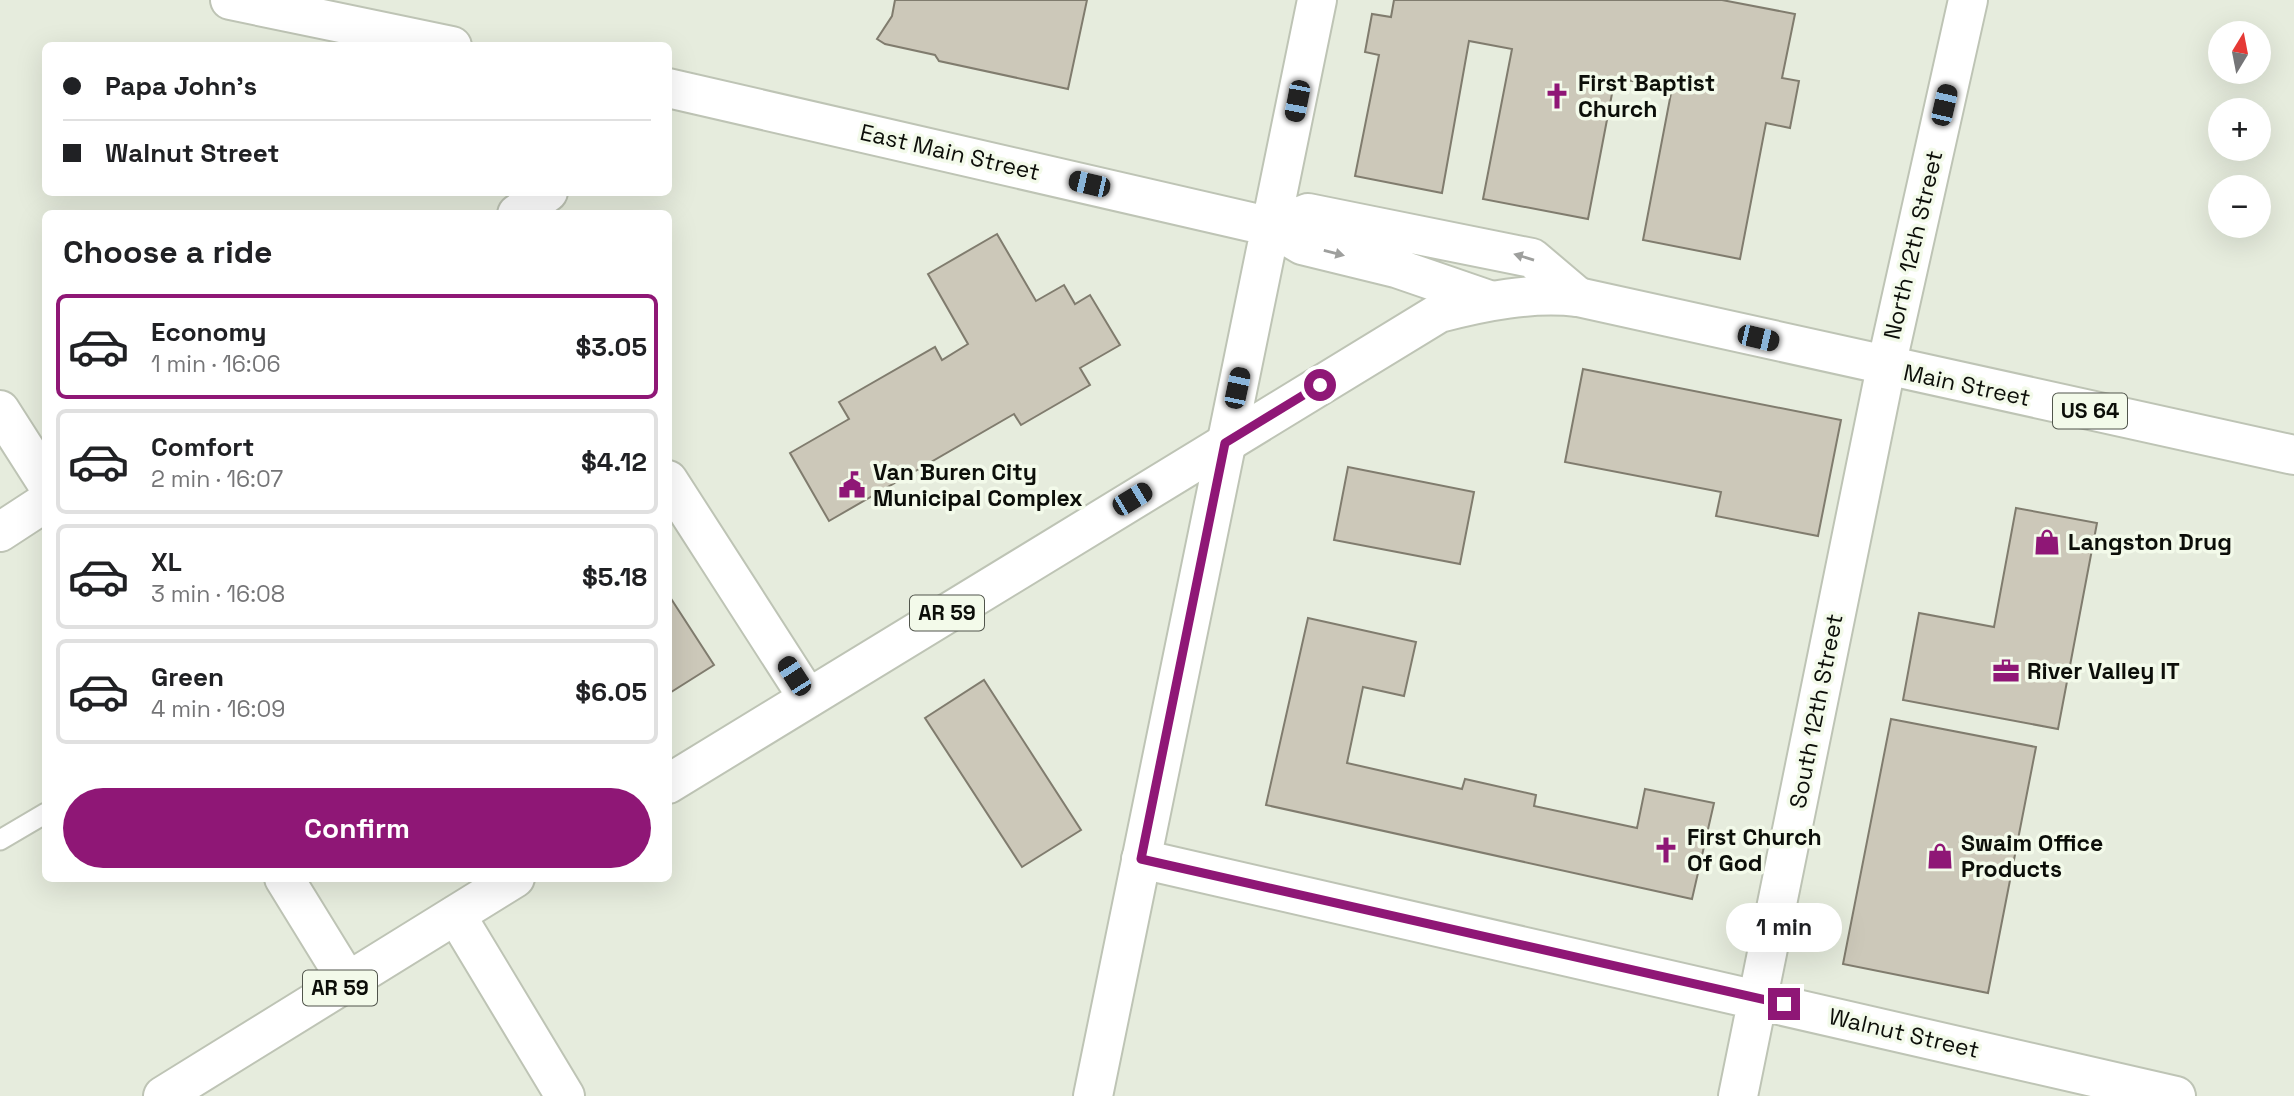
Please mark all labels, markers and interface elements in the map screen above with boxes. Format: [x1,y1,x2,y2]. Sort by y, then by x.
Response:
north arrow [2208,21,2272,84]
map controls [2208,21,2271,238]
place label: First Baptist Church [1578,68,1715,124]
text: Papa John's [105,69,257,103]
car [1283,78,1312,124]
church icon: First Baptist Church [1542,81,1572,111]
car [1930,82,1959,128]
button: + [2208,98,2271,161]
street label: East Main Street [857,117,1043,187]
text: Walnut Street [105,136,279,170]
street label: North 12th Street [1877,148,1949,342]
car [1067,169,1112,199]
button: − [2208,175,2271,238]
text: Choose a ride [63,232,273,272]
one-way arrow [1324,248,1346,259]
one-way arrow [1514,252,1535,262]
icon: car [67,315,130,378]
text: Economy [151,315,267,349]
car [1736,323,1781,353]
text: $3.05 [576,330,647,364]
text: 1 min · 16:06 [151,349,281,379]
street label: Main Street [1901,357,2033,413]
car [1223,365,1252,411]
route start [1304,369,1336,401]
road number: US 64 [2053,394,2127,428]
icon: car [67,430,130,493]
text: Comfort [151,430,254,464]
text: $4.12 [581,445,647,479]
place label: Van Buren City Municipal Complex [873,457,1083,513]
text: 2 min · 16:07 [151,464,283,494]
public building icon: Van Buren City Municipal Complex [837,470,867,500]
car [1109,479,1156,519]
shop icon: Langston Drug [2032,527,2062,557]
place label: Langston Drug [2068,527,2232,557]
icon: car [67,545,130,608]
text: XL [151,545,182,579]
text: $5.18 [582,560,647,594]
text: 3 min · 16:08 [151,579,285,609]
road number: AR 59 [910,596,984,630]
street label: South 12th Street [1782,611,1850,811]
car [774,653,815,699]
office icon: River Valley IT [1991,656,2021,686]
place label: River Valley IT [2027,656,2180,686]
icon: car [67,660,130,723]
text: Green [151,660,224,694]
text: $6.05 [575,675,647,709]
text: 4 min · 16:09 [151,694,285,724]
button: Confirm [63,788,651,868]
place label: First Church Of God [1687,822,1822,878]
place label: Swaim Office Products [1961,828,2103,884]
church icon: First Church Of God [1651,835,1681,865]
shop icon: Swaim Office Products [1925,841,1955,871]
callout: 1 min [1726,902,1842,951]
text: 1 min [1756,912,1812,942]
road number: AR 59 [303,970,377,1006]
route end [1768,988,1800,1020]
street label: Walnut Street [1826,1001,1982,1065]

